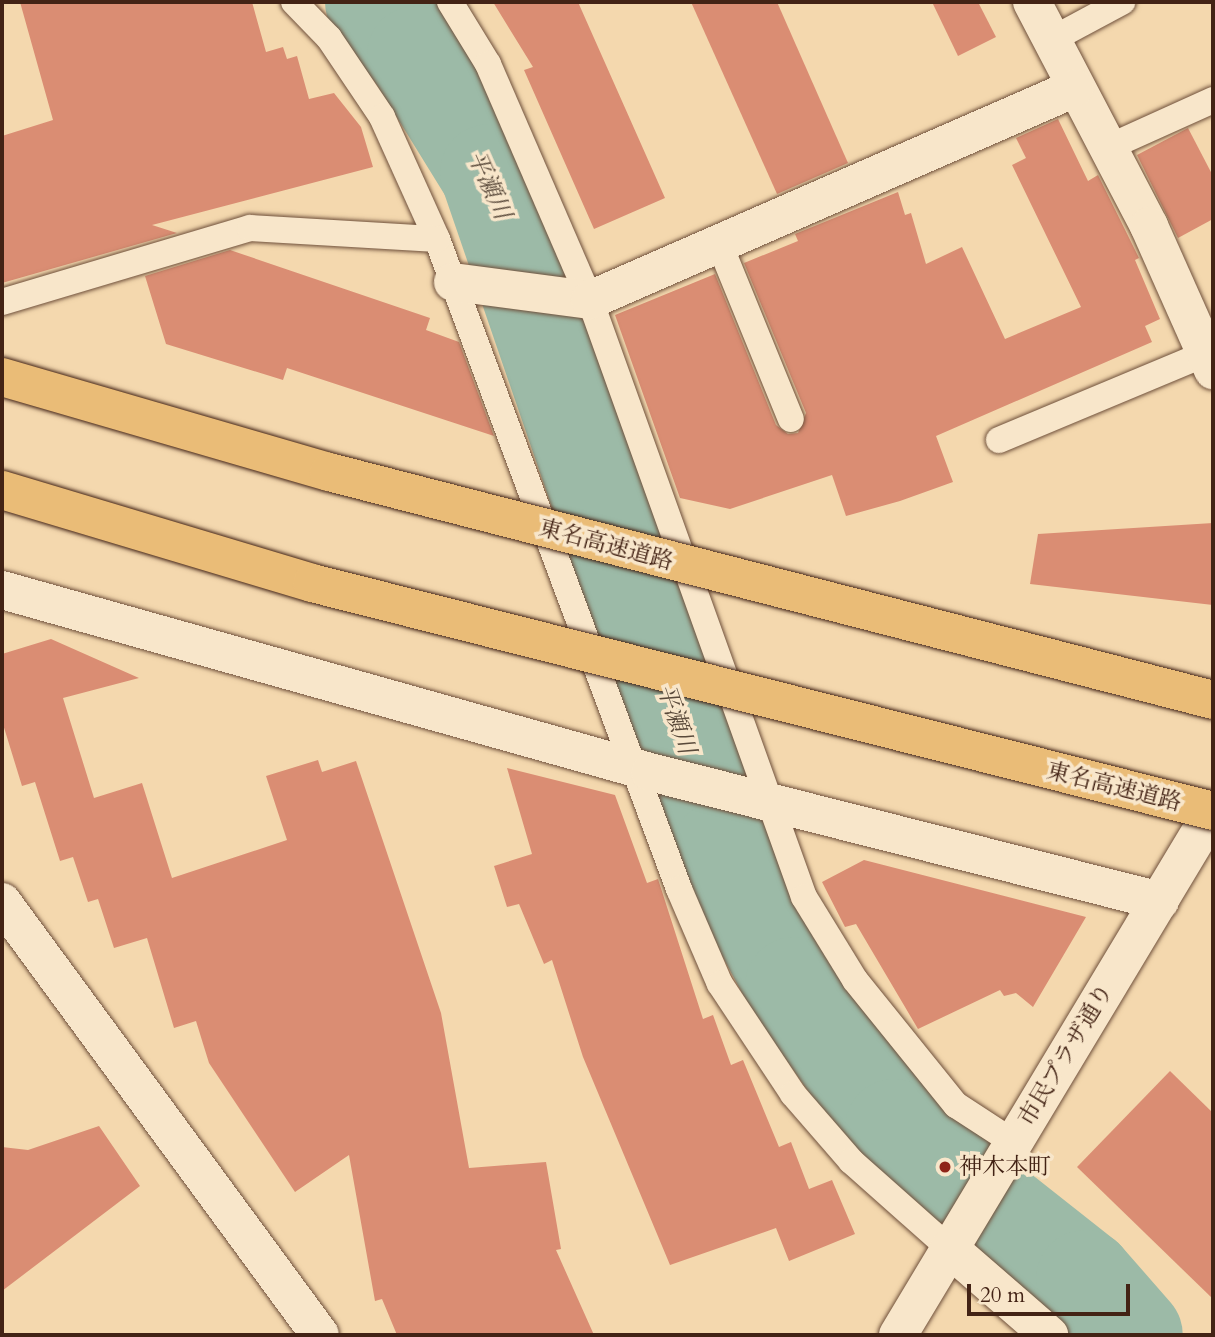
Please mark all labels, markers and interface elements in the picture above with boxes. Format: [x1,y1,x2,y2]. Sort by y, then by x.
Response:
water label: 平瀬川 [461,146,517,224]
street label: 東名高速道路 [536,514,676,576]
water label: 平瀬川 [651,680,701,758]
street label: 東名高速道路 [1044,757,1184,817]
street label: 市民プラザ通り [1013,979,1119,1131]
place label: 神木本町 [959,1153,1051,1181]
marker: 神木本町 [937,1159,953,1175]
scale bar [970,1270,1133,1314]
text: 20 m [980,1281,1025,1310]

